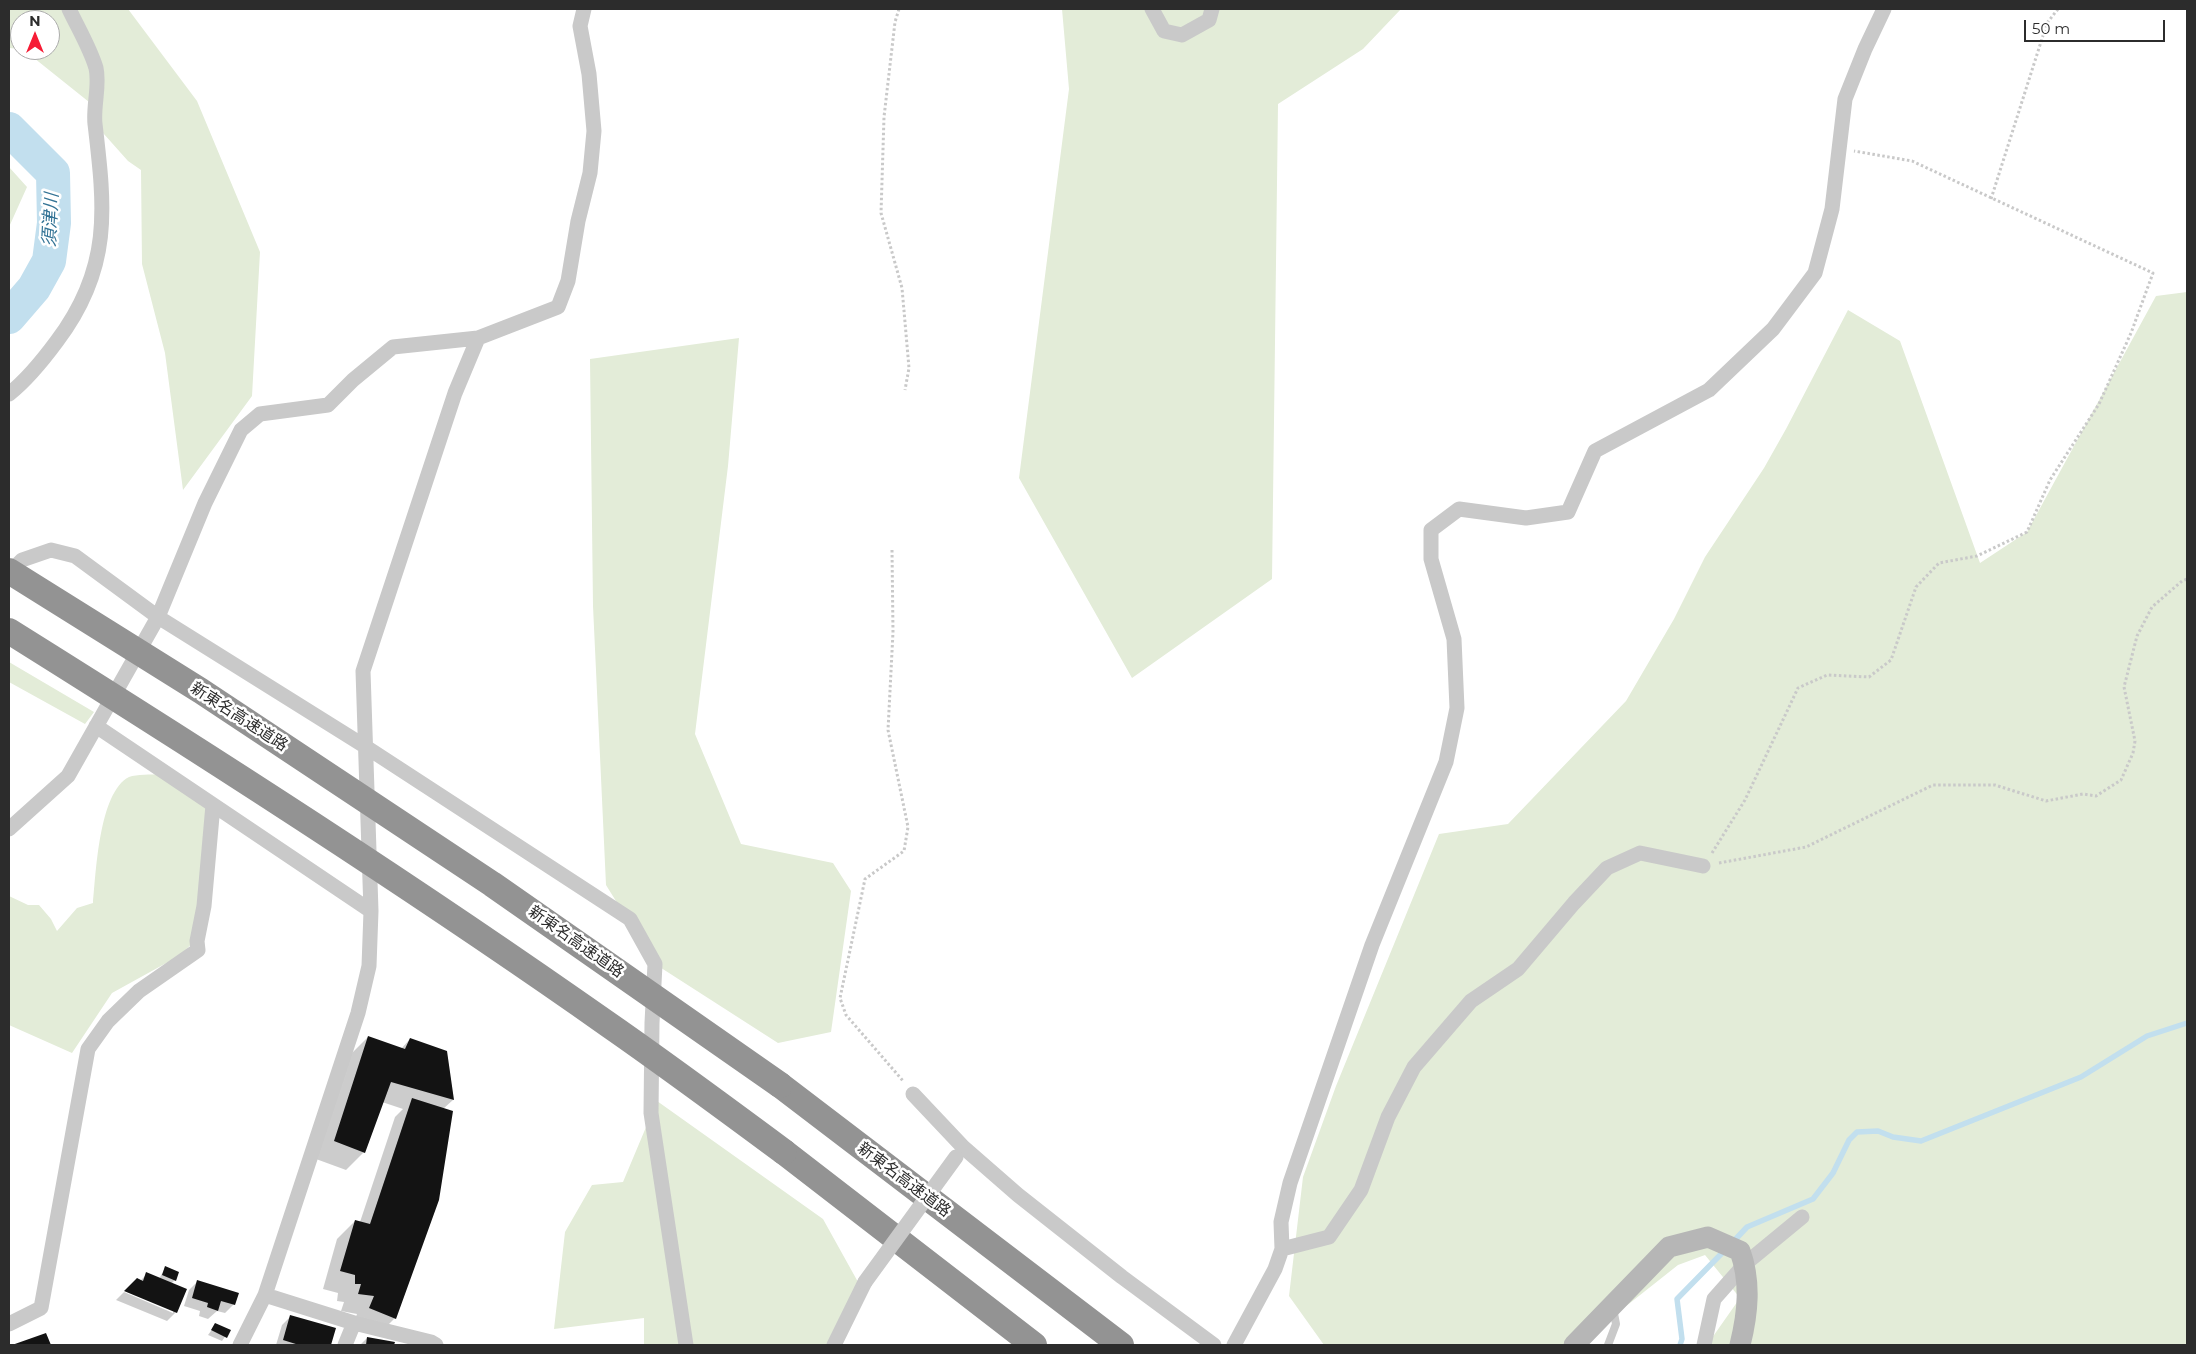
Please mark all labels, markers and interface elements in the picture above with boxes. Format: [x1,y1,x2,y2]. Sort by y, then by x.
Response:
north arrow [10,10,60,60]
scale bar [2026,10,2167,42]
text: N [29,12,41,30]
text: 50 m [2032,19,2070,38]
water label: 須津川 [39,192,63,248]
street label: 新東名高速道路 [187,678,291,756]
street label: 新東名高速道路 [525,902,627,982]
street label: 新東名高速道路 [853,1139,955,1221]

